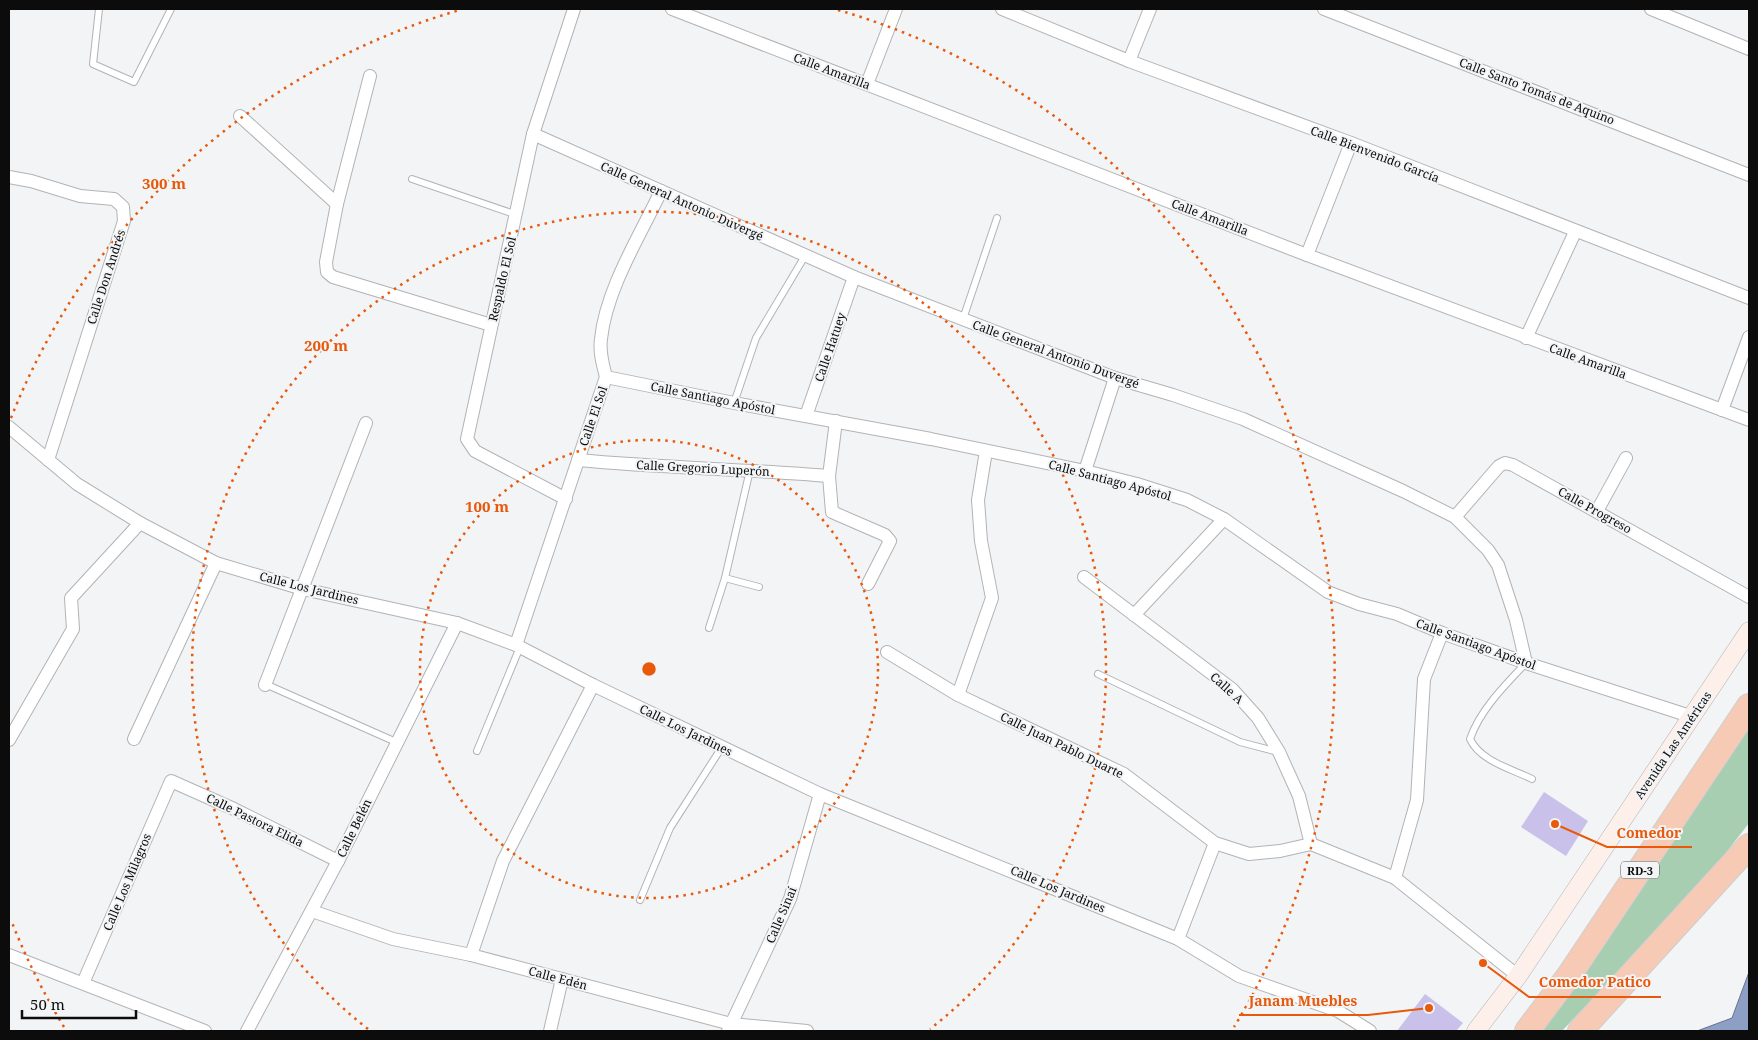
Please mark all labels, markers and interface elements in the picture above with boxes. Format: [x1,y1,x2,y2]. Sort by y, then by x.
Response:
street label: Calle Amarilla [791,48,873,94]
street label: Calle Santo Tomás de Aquino [1457,53,1617,129]
street label: Calle Bienvenido García [1308,122,1442,187]
street label: Calle General Antonio Duvergé [598,157,766,245]
text: 300 m [142,173,186,193]
street label: Calle Amarilla [1169,194,1251,240]
street label: Calle Don Andrés [83,227,129,327]
street label: Respaldo El Sol [484,235,520,323]
street label: Calle Hatuey [810,310,850,384]
street label: Calle General Antonio Duvergé [970,316,1142,392]
text: 200 m [304,335,348,355]
street label: Calle Amarilla [1547,339,1629,383]
street label: Calle Santiago Apóstol [649,378,777,418]
street label: Calle El Sol [575,383,611,448]
street label: Calle Santiago Apóstol [1047,455,1174,505]
street label: Calle Gregorio Luperón [636,456,771,480]
street label: Calle Progreso [1555,483,1635,537]
text: 100 m [465,496,509,516]
street label: Calle Los Jardines [258,567,360,609]
street label: Calle Santiago Apóstol [1414,614,1539,674]
centre of rings [640,660,658,678]
street label: Calle A [1207,668,1248,708]
street label: Avenida Las Américas [1631,688,1715,802]
street label: Calle Los Jardines [637,700,735,760]
street label: Calle Juan Pablo Duarte [998,708,1126,782]
street label: Calle Pastora Elida [204,789,307,851]
street label: Calle Belén [332,796,376,860]
callout: Comedor [1607,818,1692,847]
text: Comedor [1617,823,1682,842]
street label: Calle Los Milagros [99,831,155,933]
street label: Calle Los Jardines [1008,861,1108,917]
road number: RD-3 [1621,862,1659,878]
street label: Calle Sinaí [761,884,801,946]
street label: Calle Edén [527,962,589,994]
callout: Comedor Patico [1529,968,1661,997]
text: Comedor Patico [1539,972,1651,991]
callout: Janam Muebles [1239,986,1368,1015]
scale bar [22,988,136,1020]
text: Janam Muebles [1248,991,1358,1010]
text: 50 m [30,994,65,1014]

